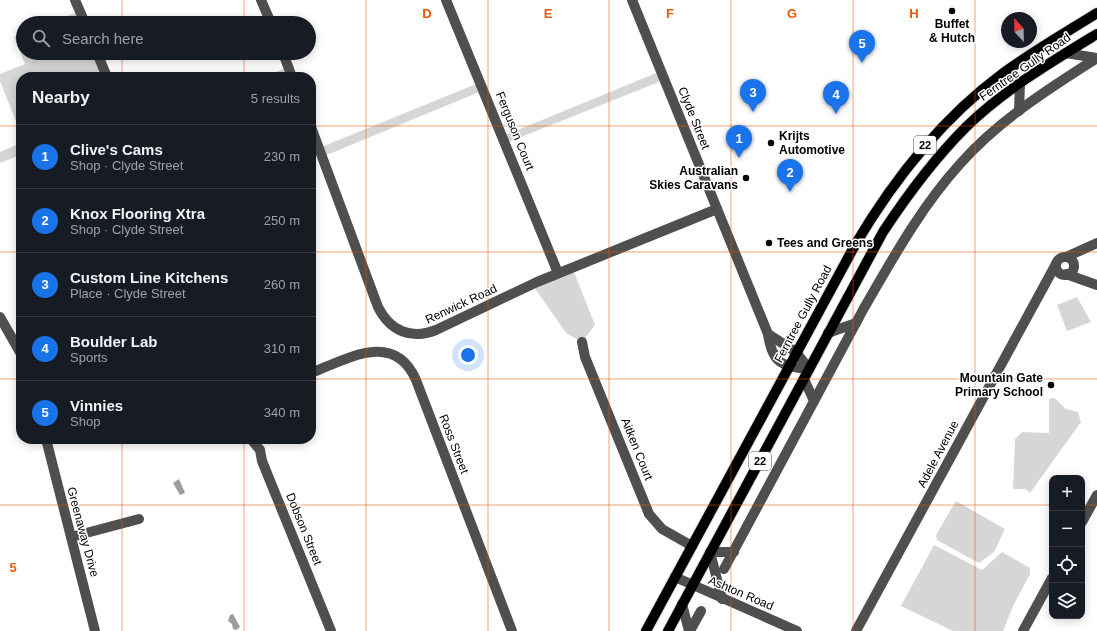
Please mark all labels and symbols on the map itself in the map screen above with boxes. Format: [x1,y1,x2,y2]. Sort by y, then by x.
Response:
text: D [422,6,432,21]
text: E [544,6,553,21]
text: F [666,6,674,21]
text: G [787,6,797,21]
text: H [909,6,919,21]
marker: Buffet & Hutch [947,6,957,16]
north arrow [1001,12,1037,48]
place label: Buffet & Hutch [929,17,975,45]
pin: 5 [849,30,875,63]
street label: Ferntree Gully Road [977,30,1073,104]
pin: 3 [740,79,766,112]
pin: 4 [823,81,849,114]
street label: Clyde Street [675,85,713,152]
street label: Ferguson Court [493,90,537,173]
pin: 1 [726,125,752,158]
place label: Krijts Automotive [779,129,845,157]
road number: 22 [914,136,936,154]
marker: Krijts Automotive [766,138,776,148]
pin: 2 [777,159,803,192]
place label: Australian Skies Caravans [649,164,738,192]
marker: Australian Skies Caravans [741,173,751,183]
place label: Tees and Greens [777,236,873,250]
marker: Tees and Greens [764,238,774,248]
street label: Ferntree Gully Road [771,263,835,365]
street label: Renwick Road [423,281,499,327]
your location [458,345,478,365]
place label: Mountain Gate Primary School [955,371,1043,399]
marker: Mountain Gate Primary School [1046,380,1056,390]
street label: Ross Street [436,412,472,476]
street label: Aitken Court [618,416,656,483]
street label: Adele Avenue [914,418,962,490]
road number: 22 [749,452,771,470]
street label: Greenaway Drive [64,485,102,579]
street label: Dobson Street [283,491,325,568]
text: 5 [9,560,17,575]
street label: Ashton Road [706,573,776,613]

